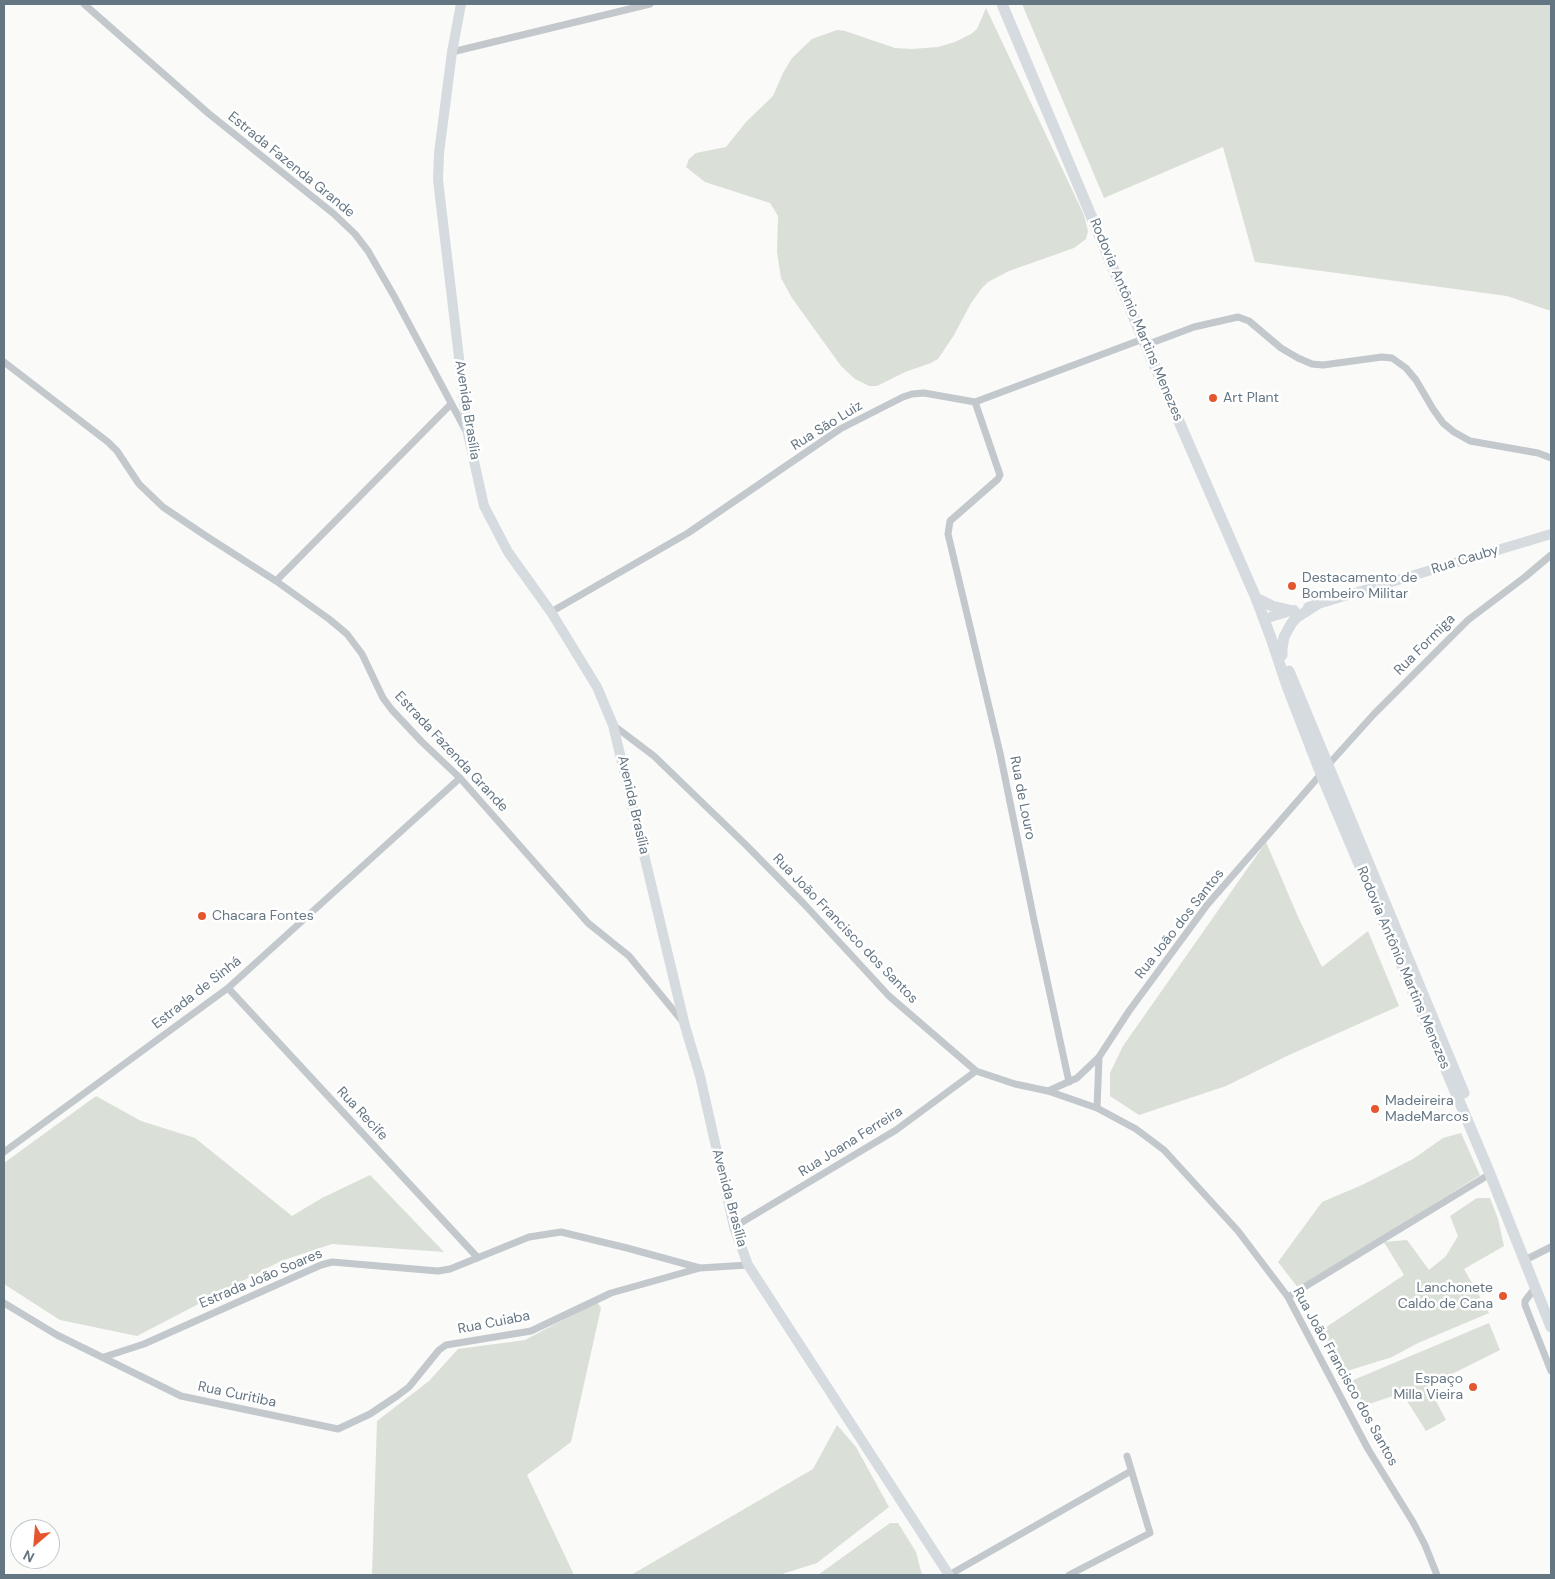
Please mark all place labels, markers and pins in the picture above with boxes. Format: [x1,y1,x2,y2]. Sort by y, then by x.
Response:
place label: Art Plant [1223,390,1279,406]
marker: Art Plant [1207,392,1219,404]
place label: Destacamento de Bombeiro Militar [1302,570,1418,602]
marker: Destacamento de Bombeiro Militar [1286,580,1298,592]
place label: Chacara Fontes [212,908,314,924]
marker: Chacara Fontes [196,910,208,922]
place label: Madeireira MadeMarcos [1385,1093,1469,1126]
marker: Madeireira MadeMarcos [1369,1103,1381,1115]
place label: Lanchonete Caldo de Cana [1398,1280,1493,1312]
marker: Lanchonete Caldo de Cana [1497,1290,1509,1302]
place label: Espaço Milla Vieira [1393,1371,1463,1404]
marker: Espaço Milla Vieira [1467,1381,1479,1393]

